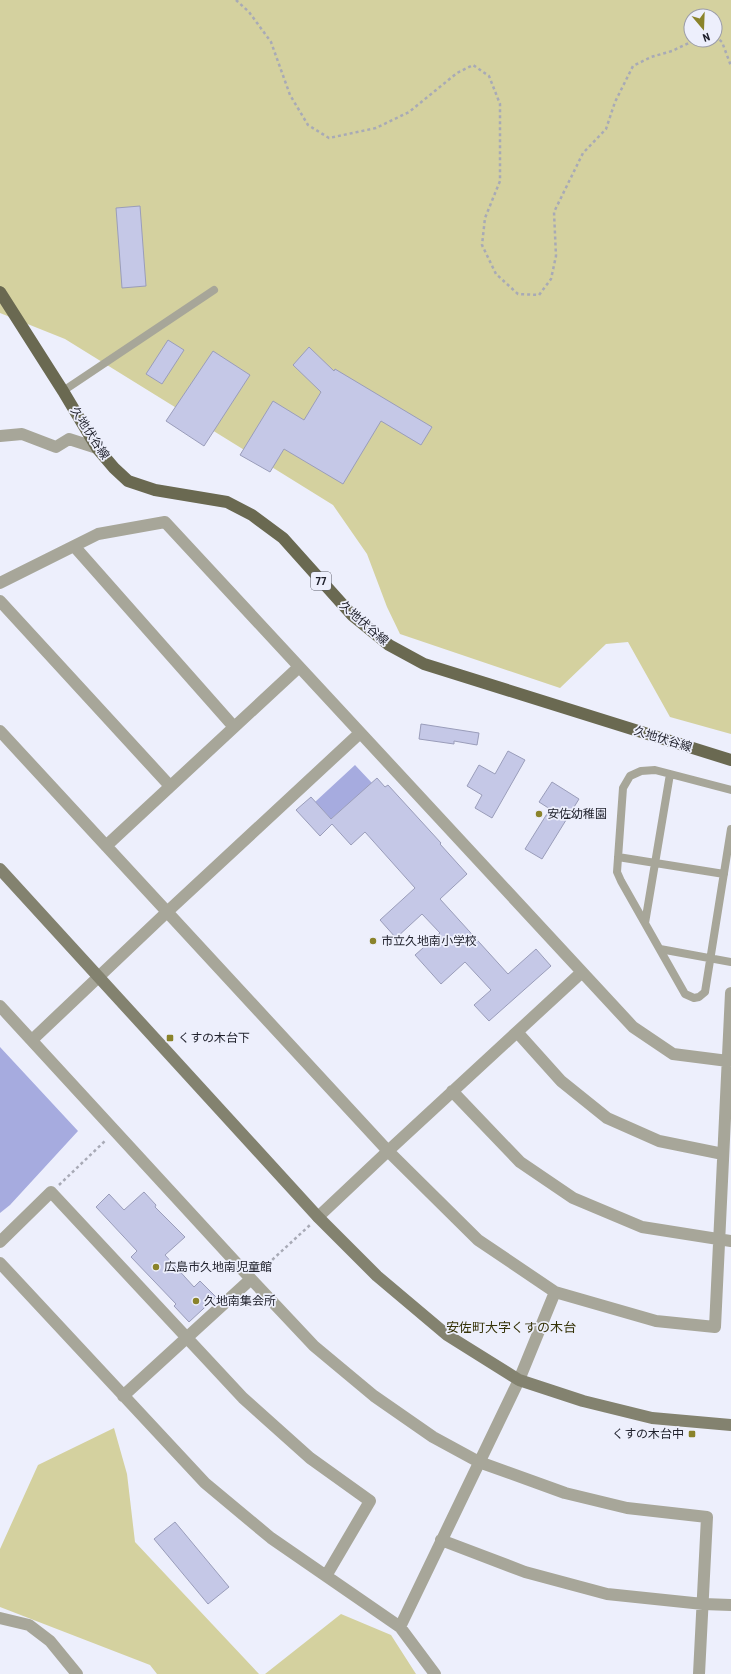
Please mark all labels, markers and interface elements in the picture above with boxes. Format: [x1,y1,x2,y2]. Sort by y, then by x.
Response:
north arrow [683,8,723,48]
text: N [701,30,711,44]
street label: 久地伏谷線 [68,404,112,462]
road number: 77 [311,572,331,590]
street label: 久地伏谷線 [337,598,391,648]
street label: 久地伏谷線 [632,724,694,754]
place label: 安佐幼稚園 [547,807,607,821]
marker: 安佐幼稚園 [534,809,544,819]
place label: 市立久地南小学校 [381,934,477,948]
marker: 市立久地南小学校 [368,936,378,946]
place label: くすの木台下 [178,1031,250,1045]
marker: くすの木台下 [165,1033,175,1043]
place label: 広島市久地南児童館 [164,1260,272,1274]
marker: 広島市久地南児童館 [151,1262,161,1272]
place label: 久地南集会所 [204,1294,276,1308]
marker: 久地南集会所 [191,1296,201,1306]
district label: 安佐町大字くすの木台 [446,1320,576,1335]
place label: くすの木台中 [612,1427,684,1441]
marker: くすの木台中 [687,1429,697,1439]

